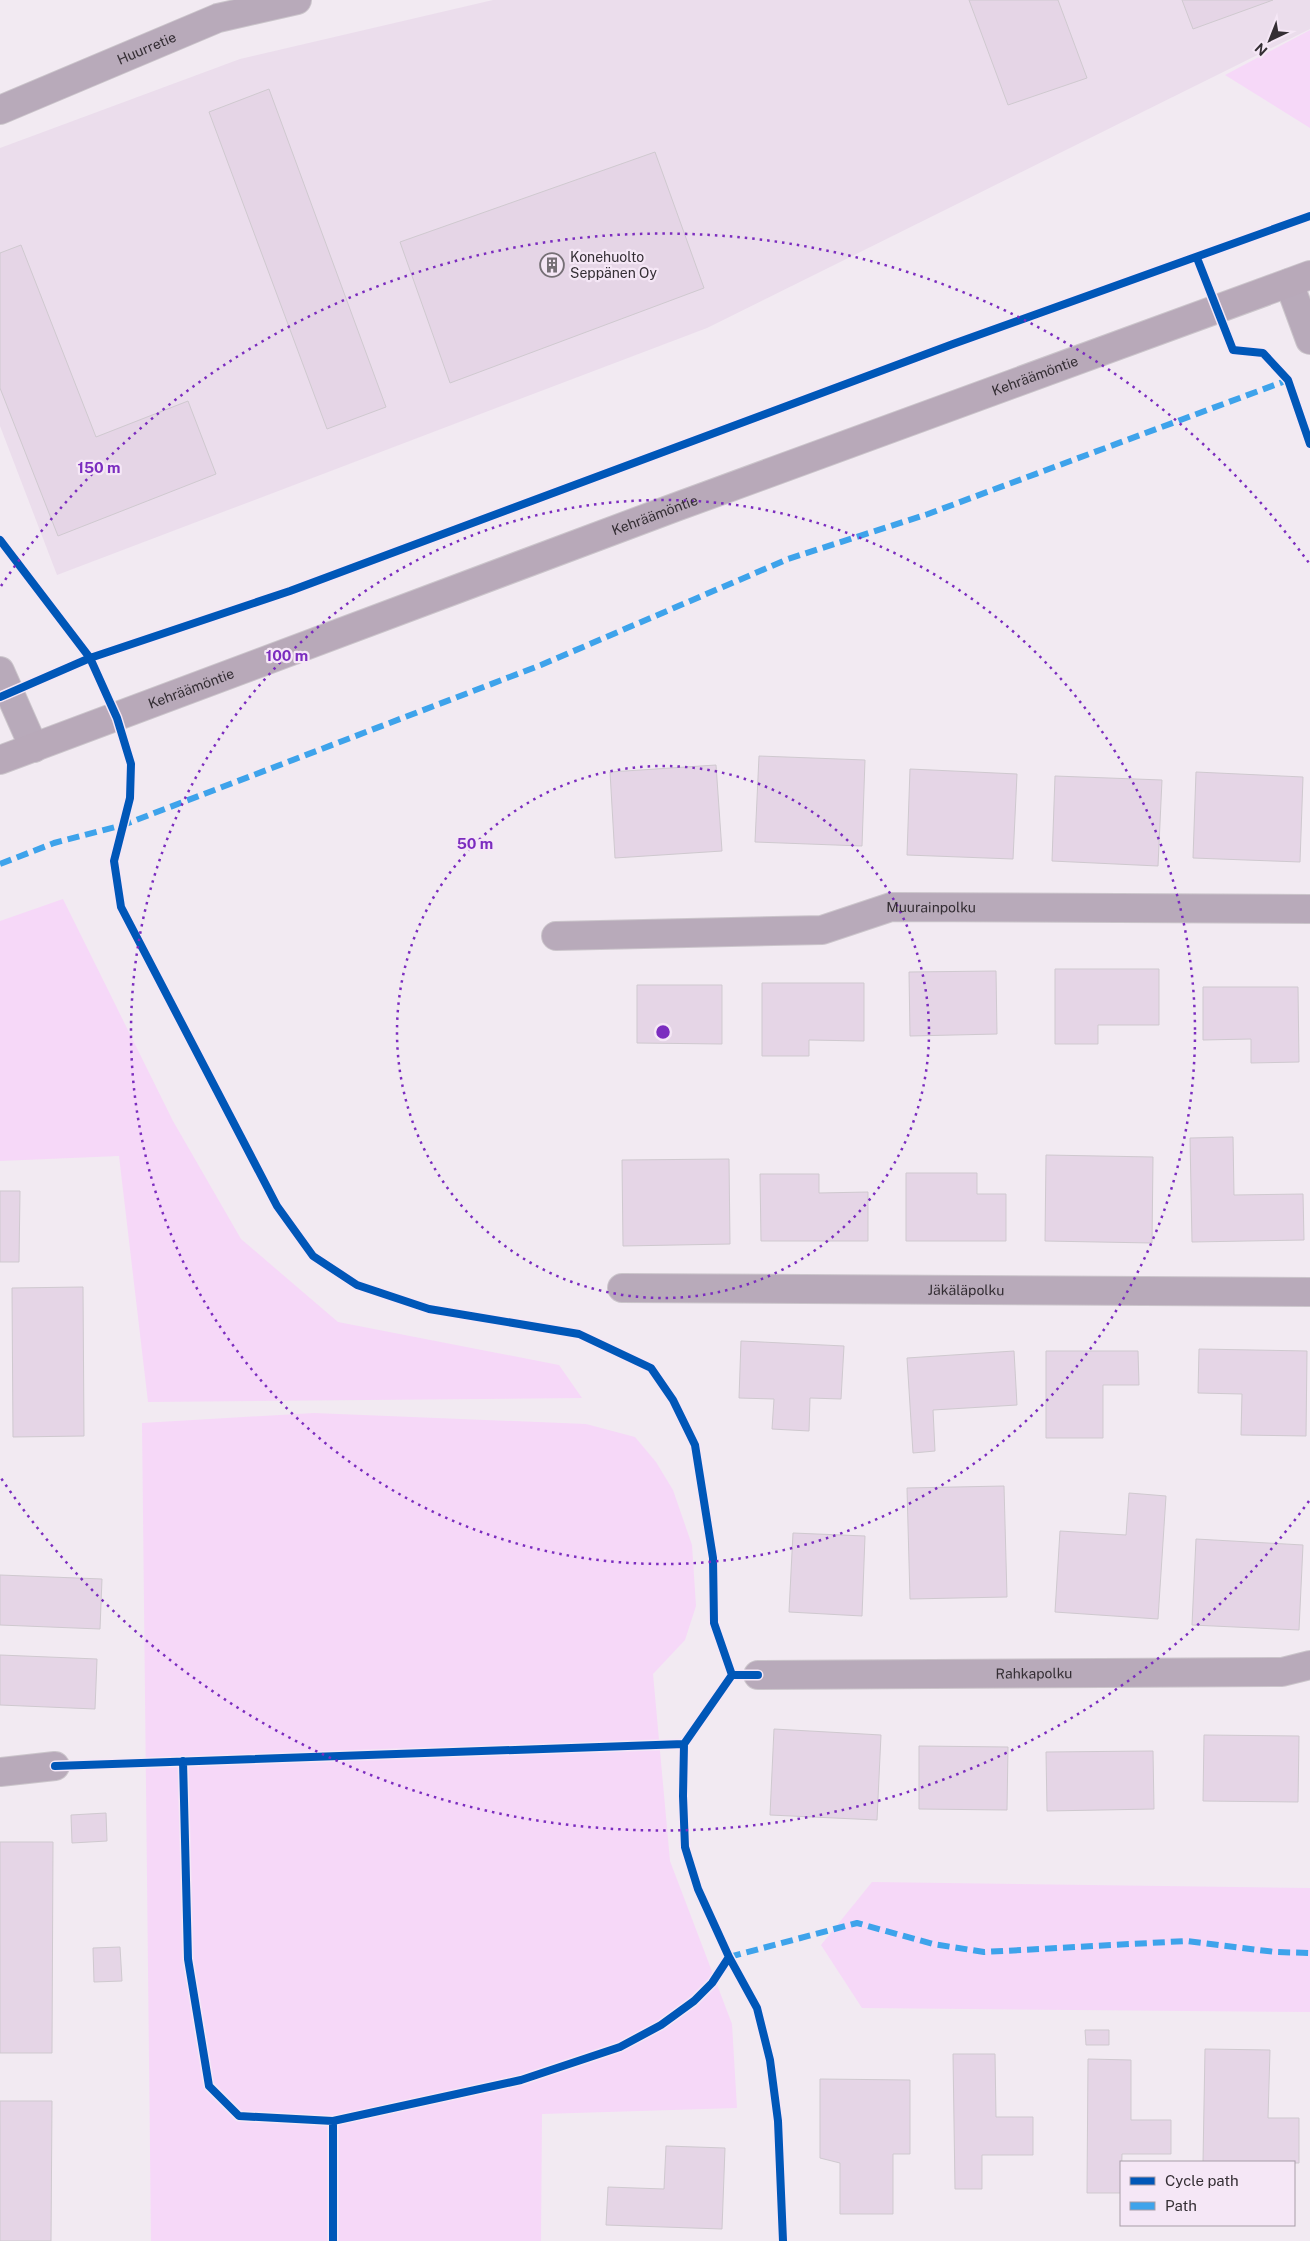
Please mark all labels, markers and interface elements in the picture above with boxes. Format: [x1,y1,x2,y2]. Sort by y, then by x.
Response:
north arrow [1245,15,1295,65]
street label: Huurretie [115,29,178,68]
text: N [1252,40,1271,59]
place label: Konehuolto Seppänen Oy [570,249,657,281]
building icon: Konehuolto Seppänen Oy [539,252,565,278]
street label: Kehräämöntie [990,353,1080,399]
text: 150 m [77,459,121,476]
street label: Kehräämöntie [609,492,700,538]
text: 100 m [266,647,308,664]
street label: Kehräämöntie [146,665,236,712]
text: 50 m [457,835,493,852]
street label: Muurainpolku [886,899,976,915]
centre of rings [654,1023,672,1041]
street label: Jäkäläpolku [928,1282,1004,1298]
street label: Rahkapolku [995,1665,1072,1682]
legend [1120,2161,1295,2226]
text: Cycle path [1165,2172,1239,2189]
text: Path [1165,2197,1197,2214]

